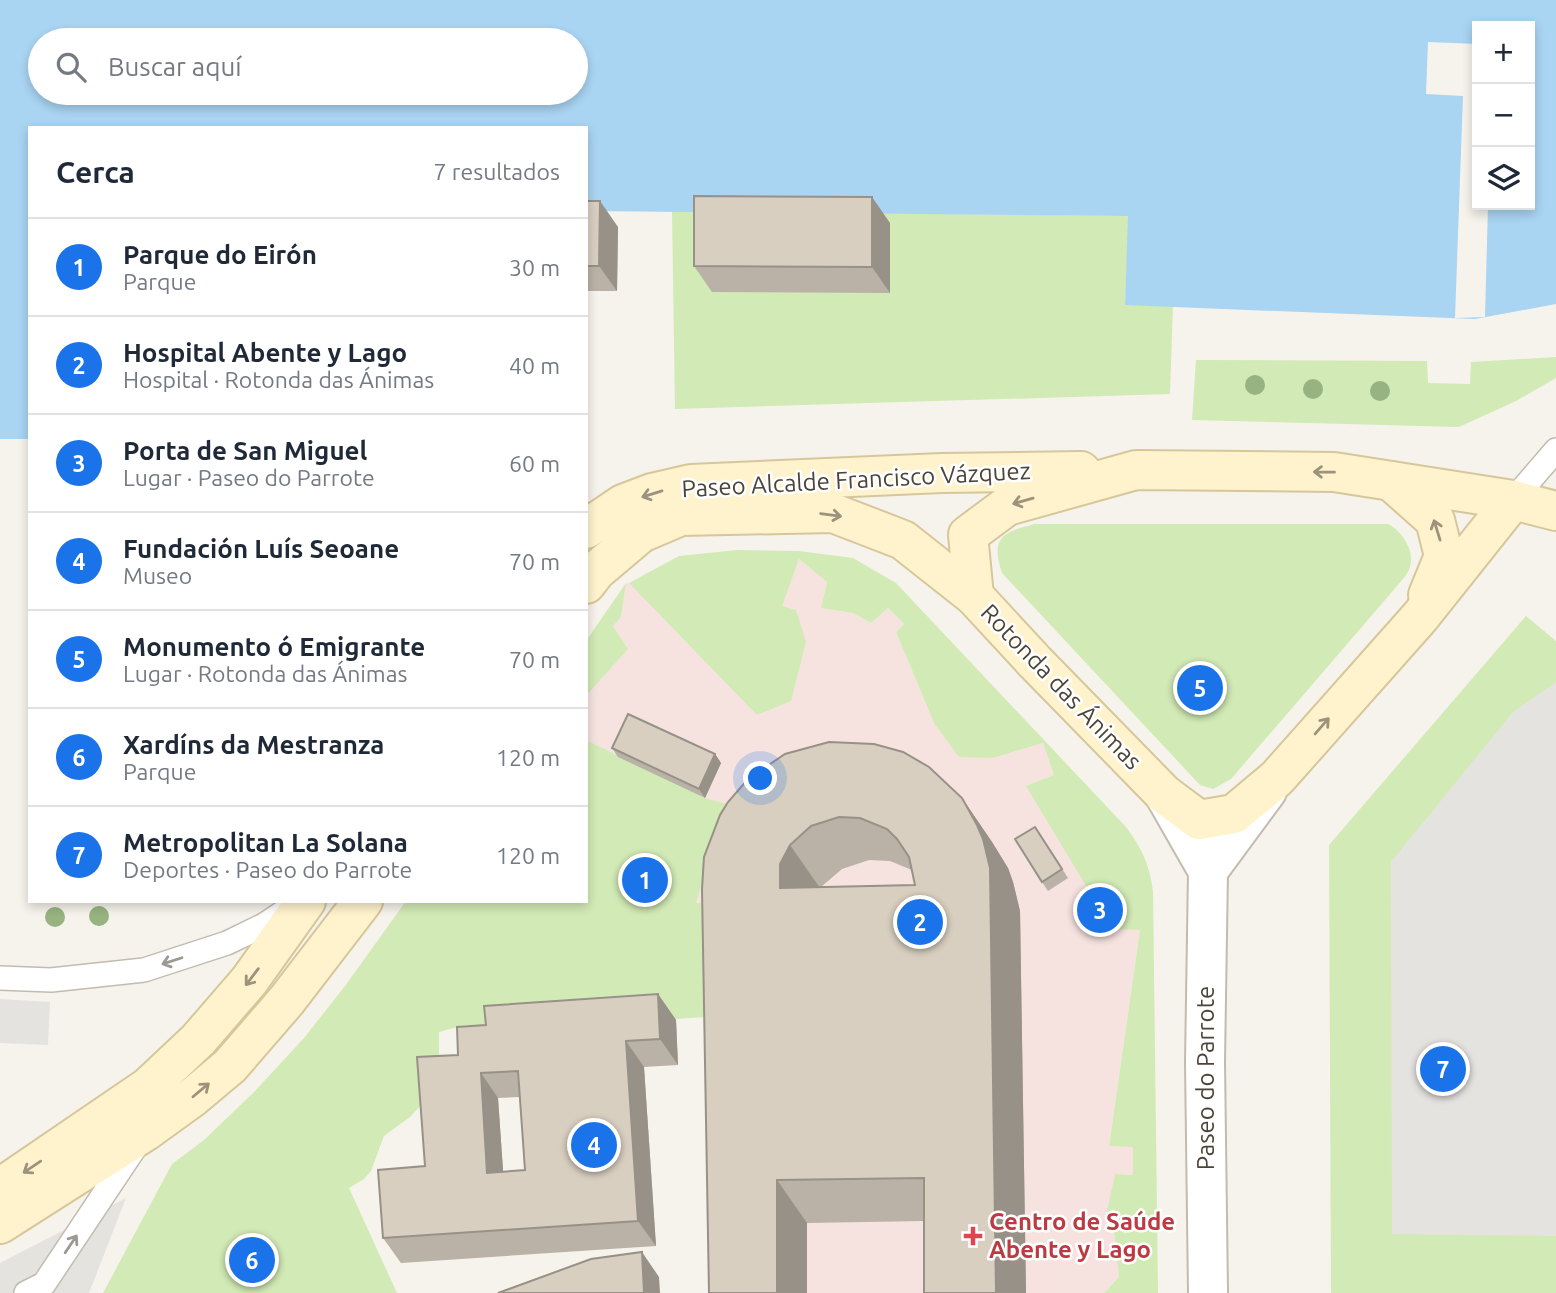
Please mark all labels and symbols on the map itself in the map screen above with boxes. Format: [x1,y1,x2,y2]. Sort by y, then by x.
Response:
street label: Paseo Alcalde Francisco Vázquez [681,457,1031,502]
one-way arrow [1313,466,1336,479]
one-way arrow [642,488,664,501]
one-way arrow [1012,496,1034,509]
one-way arrow [819,509,842,522]
one-way arrow [1429,519,1442,541]
street label: Rotonda das Ánimas [976,598,1148,775]
pin: 5 [1177,662,1223,714]
one-way arrow [1314,717,1330,735]
your location [743,761,777,795]
pin: 1 [622,854,668,906]
pin: 3 [1077,884,1123,936]
pin: 2 [897,896,943,948]
one-way arrow [162,955,184,968]
one-way arrow [245,967,260,985]
street label: Paseo do Parrote [1192,986,1219,1170]
pin: 7 [1420,1043,1466,1095]
one-way arrow [191,1082,209,1098]
pin: 4 [571,1119,617,1171]
one-way arrow [22,1160,42,1174]
place label: Centro de Saúde Abente y Lago [989,1208,1175,1263]
marker: Centro de Saúde Abente y Lago [963,1226,983,1246]
pin: 6 [229,1234,275,1286]
one-way arrow [64,1235,78,1254]

